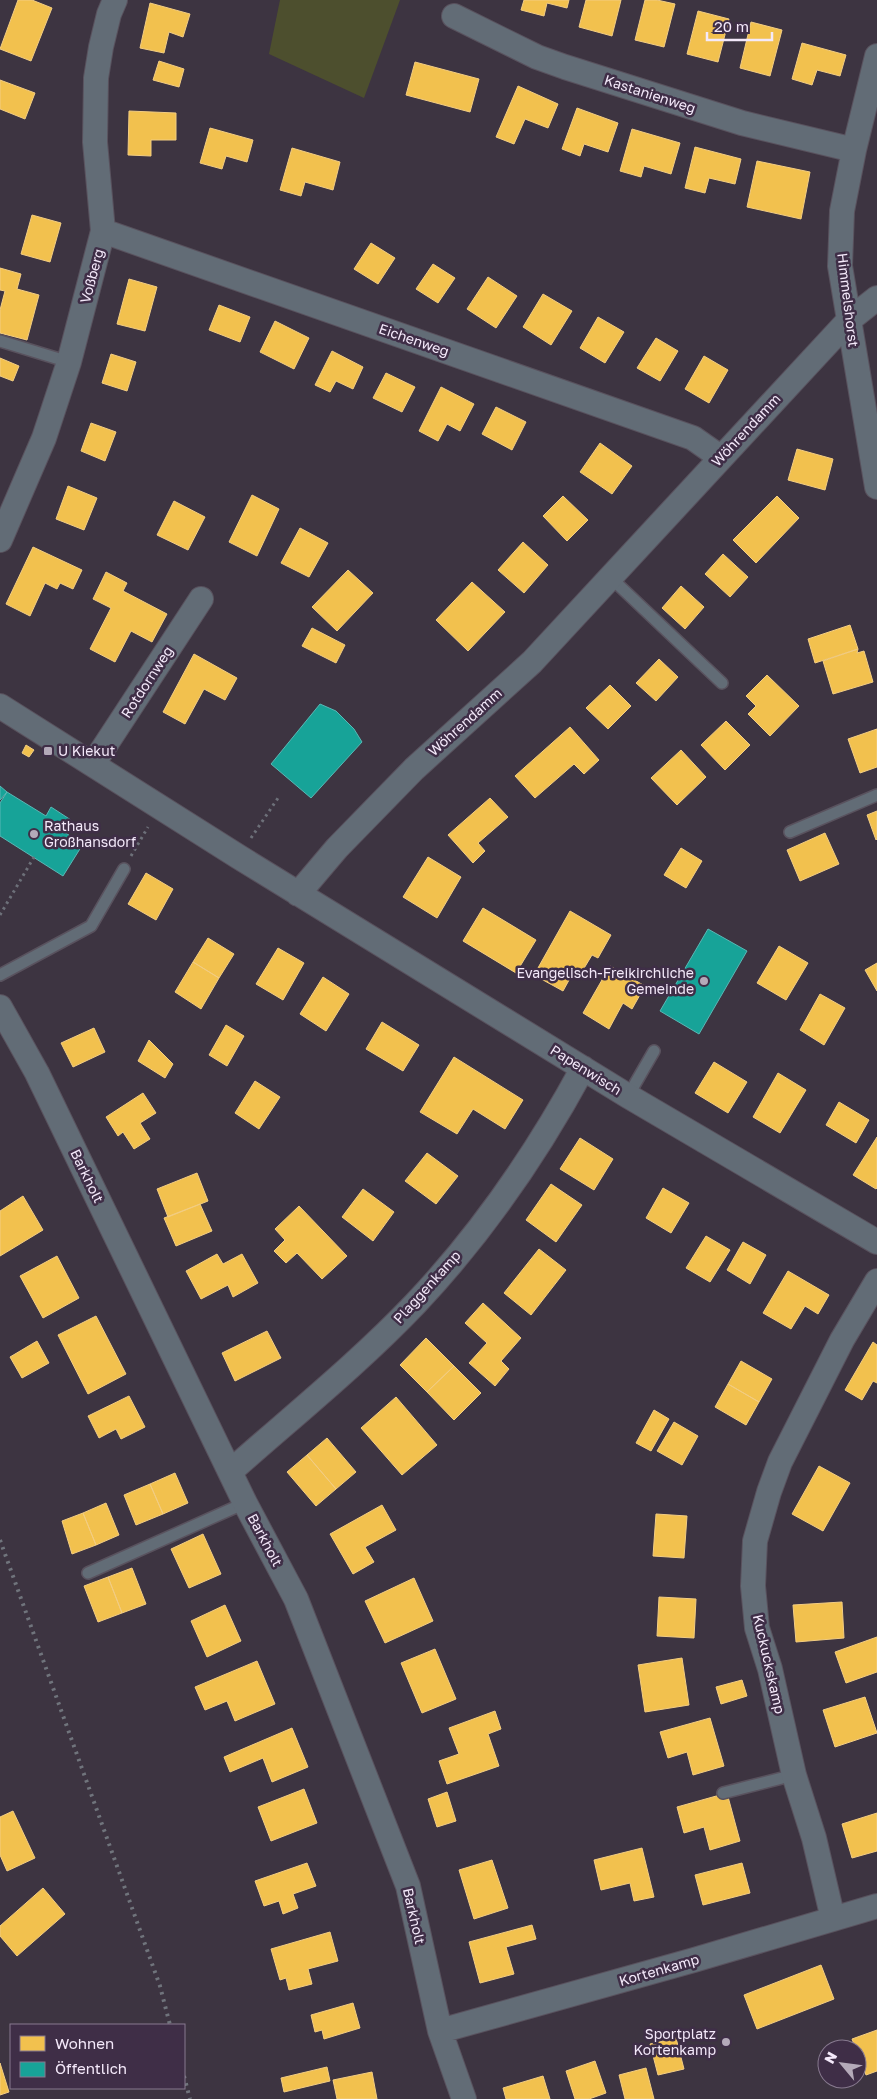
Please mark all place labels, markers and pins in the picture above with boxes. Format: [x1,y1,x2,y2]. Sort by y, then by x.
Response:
place label: U Kiekut [58,742,115,759]
marker: U Kiekut [42,745,54,757]
place label: Rathaus Großhansdorf [44,817,136,850]
marker: Rathaus Großhansdorf [28,828,40,840]
place label: Evangelisch-Freikirchliche Gemeinde [516,964,694,997]
marker: Evangelisch-Freikirchliche Gemeinde [698,975,710,987]
place label: Sportplatz Kortenkamp [633,2025,716,2058]
marker: Sportplatz Kortenkamp [720,2036,732,2048]

